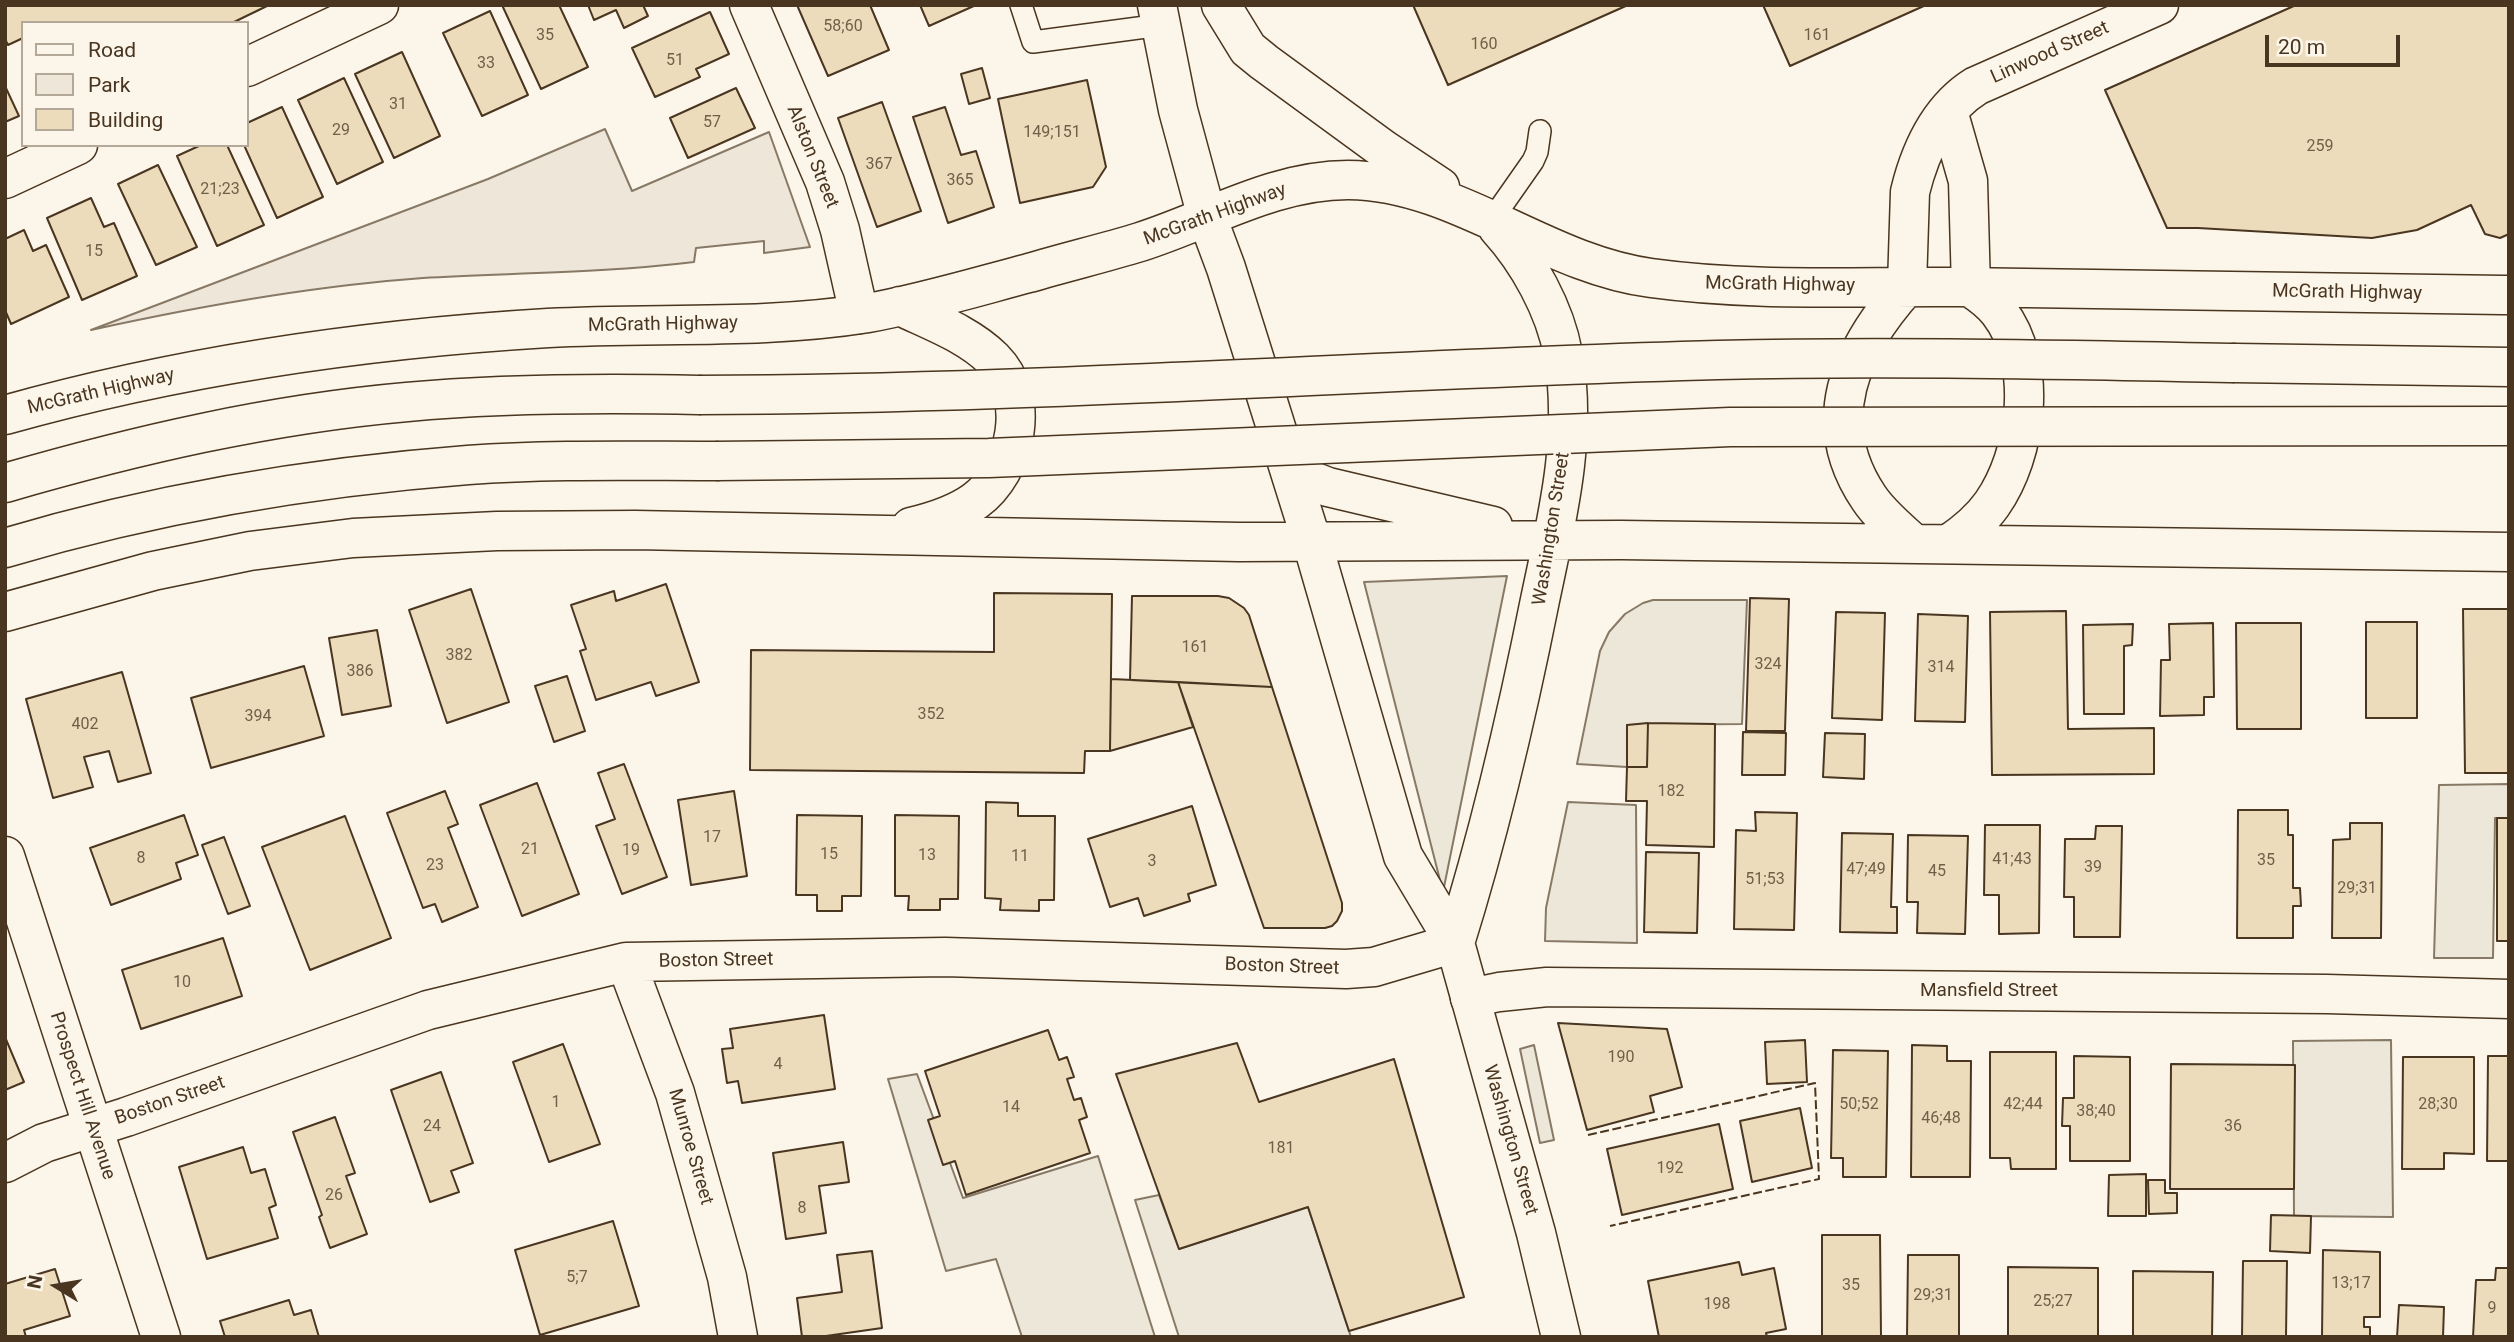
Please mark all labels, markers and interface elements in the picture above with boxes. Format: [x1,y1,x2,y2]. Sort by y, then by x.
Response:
house number: 58;60 [823,17,863,37]
street label: Linwood Street [1987,17,2113,89]
legend [21,21,248,147]
scale bar [2269,21,2404,65]
house number: 35 [536,26,554,46]
house number: 161 [1804,26,1830,46]
house number: 160 [1471,35,1497,55]
text: 20 m [2278,35,2325,59]
text: Road [88,38,136,62]
house number: 51 [666,51,684,71]
house number: 33 [477,54,495,74]
text: Park [88,73,130,97]
house number: 31 [389,95,407,115]
street label: Alston Street [781,102,843,212]
text: Building [88,108,163,132]
house number: 57 [703,113,721,133]
house number: 29 [332,121,350,141]
house number: 149;151 [1023,123,1081,143]
house number: 259 [2307,137,2333,157]
house number: 367 [866,155,892,175]
house number: 365 [947,171,973,191]
street label: McGrath Highway [1141,179,1289,251]
house number: 21;23 [200,180,240,200]
house number: 15 [85,242,103,262]
street label: McGrath Highway [1705,272,1855,298]
street label: McGrath Highway [2272,280,2422,306]
street label: McGrath Highway [588,312,738,338]
street label: McGrath Highway [25,364,177,420]
street label: Washington Street [1529,451,1575,607]
house number: 161 [1182,638,1208,658]
house number: 382 [446,646,472,666]
house number: 324 [1755,655,1781,675]
house number: 314 [1928,658,1954,678]
house number: 386 [347,662,373,682]
house number: 352 [918,705,944,725]
house number: 394 [245,707,271,727]
house number: 402 [72,715,98,735]
house number: 182 [1658,782,1684,802]
house number: 17 [703,828,721,848]
house number: 21 [521,840,539,860]
house number: 19 [622,841,640,861]
house number: 15 [820,845,838,865]
house number: 13 [918,846,936,866]
house number: 11 [1011,847,1029,867]
house number: 8 [137,849,145,869]
house number: 41;43 [1992,850,2032,870]
house number: 35 [2257,851,2275,871]
house number: 3 [1148,852,1156,872]
house number: 23 [426,856,444,876]
house number: 39 [2084,858,2102,878]
house number: 47;49 [1846,860,1886,880]
house number: 45 [1928,862,1946,882]
house number: 51;53 [1745,870,1785,890]
house number: 29;31 [2337,879,2377,899]
street label: Boston Street [658,949,774,973]
street label: Boston Street [1224,954,1340,980]
house number: 10 [173,973,191,993]
street label: Mansfield Street [1920,980,2058,1002]
street label: Prospect Hill Avenue [44,1009,120,1183]
house number: 190 [1608,1048,1634,1068]
house number: 4 [774,1055,782,1075]
street label: Washington Street [1478,1062,1542,1218]
street label: Boston Street [112,1072,228,1130]
street label: Munroe Street [663,1086,717,1208]
house number: 1 [552,1093,560,1113]
house number: 50;52 [1839,1095,1879,1115]
house number: 42;44 [2003,1095,2043,1115]
house number: 28;30 [2418,1095,2458,1115]
house number: 14 [1002,1098,1020,1118]
house number: 38;40 [2076,1102,2116,1122]
house number: 46;48 [1921,1109,1961,1129]
house number: 24 [423,1117,441,1137]
house number: 36 [2224,1117,2242,1137]
house number: 181 [1268,1139,1294,1159]
house number: 192 [1657,1159,1683,1179]
house number: 26 [325,1186,343,1206]
house number: 8 [798,1199,806,1219]
north arrow [21,1251,91,1321]
house number: 5;7 [566,1268,588,1288]
text: N [22,1273,47,1291]
house number: 13;17 [2331,1274,2371,1294]
house number: 35 [1842,1276,1860,1296]
house number: 29;31 [1913,1286,1953,1306]
house number: 25;27 [2033,1292,2073,1312]
house number: 198 [1704,1295,1730,1315]
house number: 9 [2488,1299,2496,1319]

